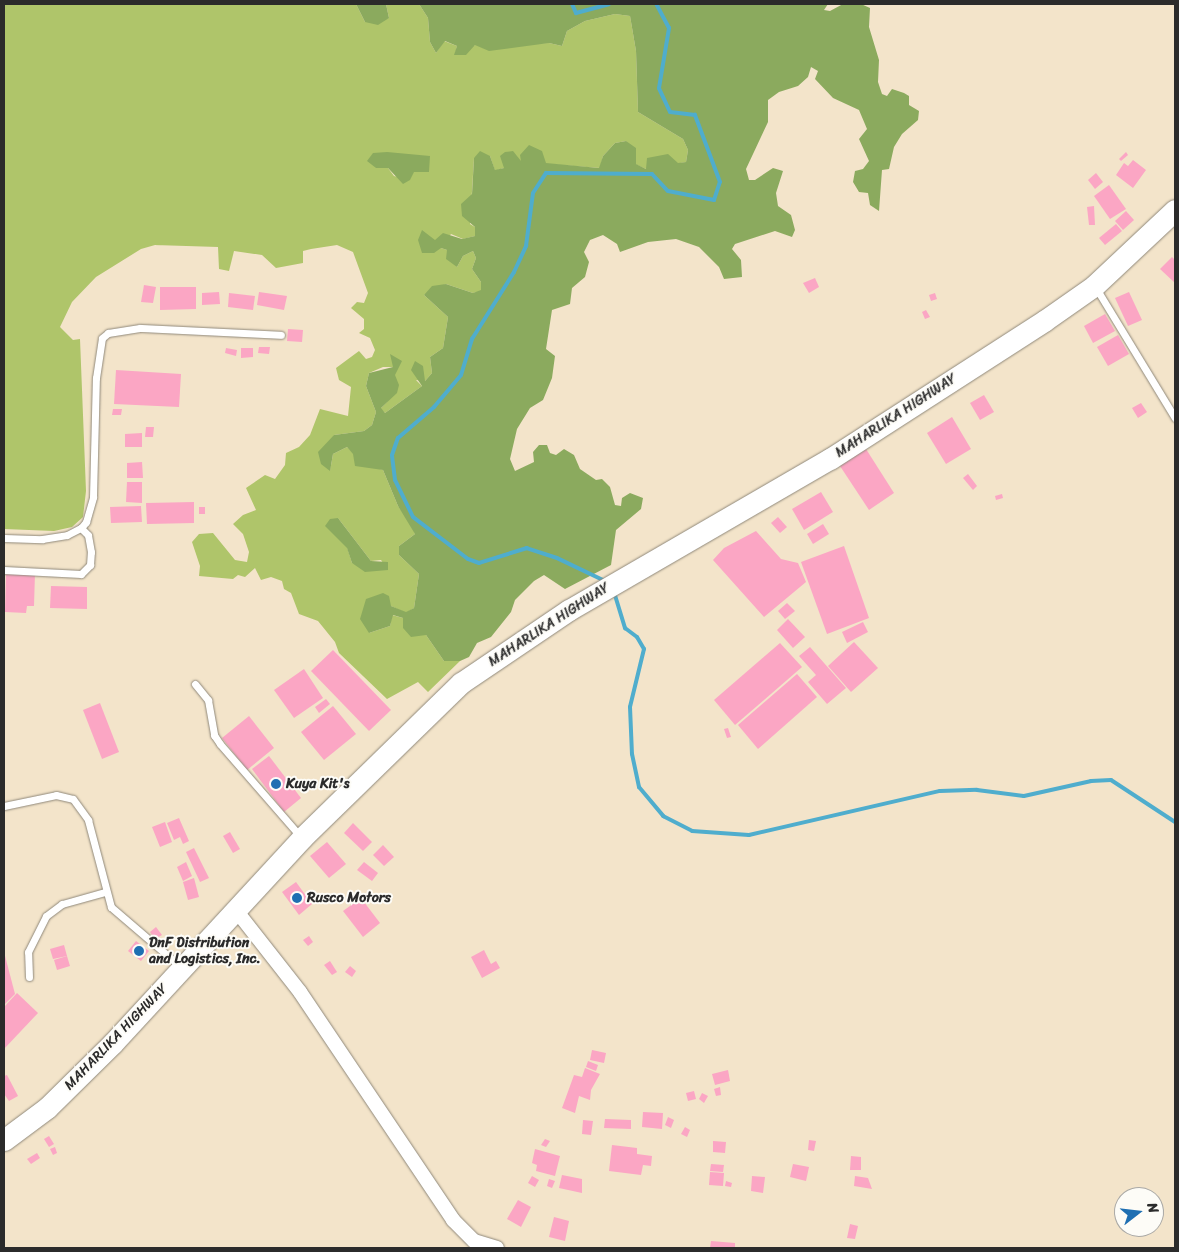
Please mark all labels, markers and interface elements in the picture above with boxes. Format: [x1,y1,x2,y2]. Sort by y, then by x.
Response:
street label: MAHARLIKA HIGHWAY [832,371,960,461]
street label: MAHARLIKA HIGHWAY [485,580,613,670]
place label: Kuya Kit's [286,776,350,792]
marker: Kuya Kit's [270,778,282,790]
place label: Rusco Motors [307,890,390,906]
marker: Rusco Motors [291,892,303,904]
place label: DnF Distribution and Logistics, Inc. [149,935,260,968]
marker: DnF Distribution and Logistics, Inc. [133,945,145,957]
street label: MAHARLIKA HIGHWAY [61,981,171,1093]
north arrow [1114,1187,1164,1237]
text: N [1140,1200,1166,1216]

